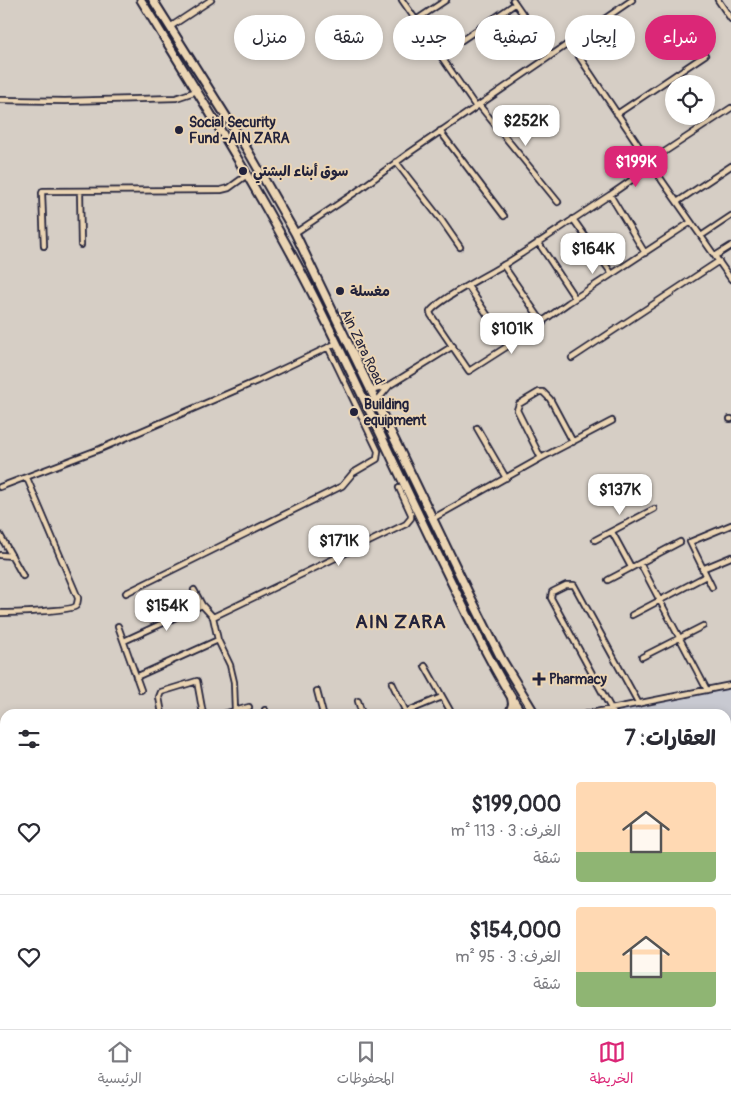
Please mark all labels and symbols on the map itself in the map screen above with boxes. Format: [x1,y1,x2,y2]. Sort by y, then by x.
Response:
pin: $252K [491,104,561,147]
place label: Social Security Fund -AIN ZARA [189,114,290,147]
marker: Social Security Fund -AIN ZARA [173,124,185,136]
pin: $199K [601,146,671,188]
place label: سوق أبناء البشتي [253,162,348,184]
marker: سوق أبناء البشتي [237,165,249,177]
pin: $164K [558,232,628,275]
place label: مغسلة [350,283,390,300]
marker: مغسلة [334,285,346,297]
street label: Ain Zara Road [337,307,388,388]
pin: $101K [477,312,547,355]
place label: Building equipment [363,396,426,429]
marker: Building equipment [348,406,360,418]
pin: $137K [585,474,655,516]
pin: $171K [304,524,374,567]
pin: $154K [132,590,202,632]
district label: AIN ZARA [355,610,447,634]
place label: Pharmacy [549,671,607,688]
marker: Pharmacy [533,673,545,685]

